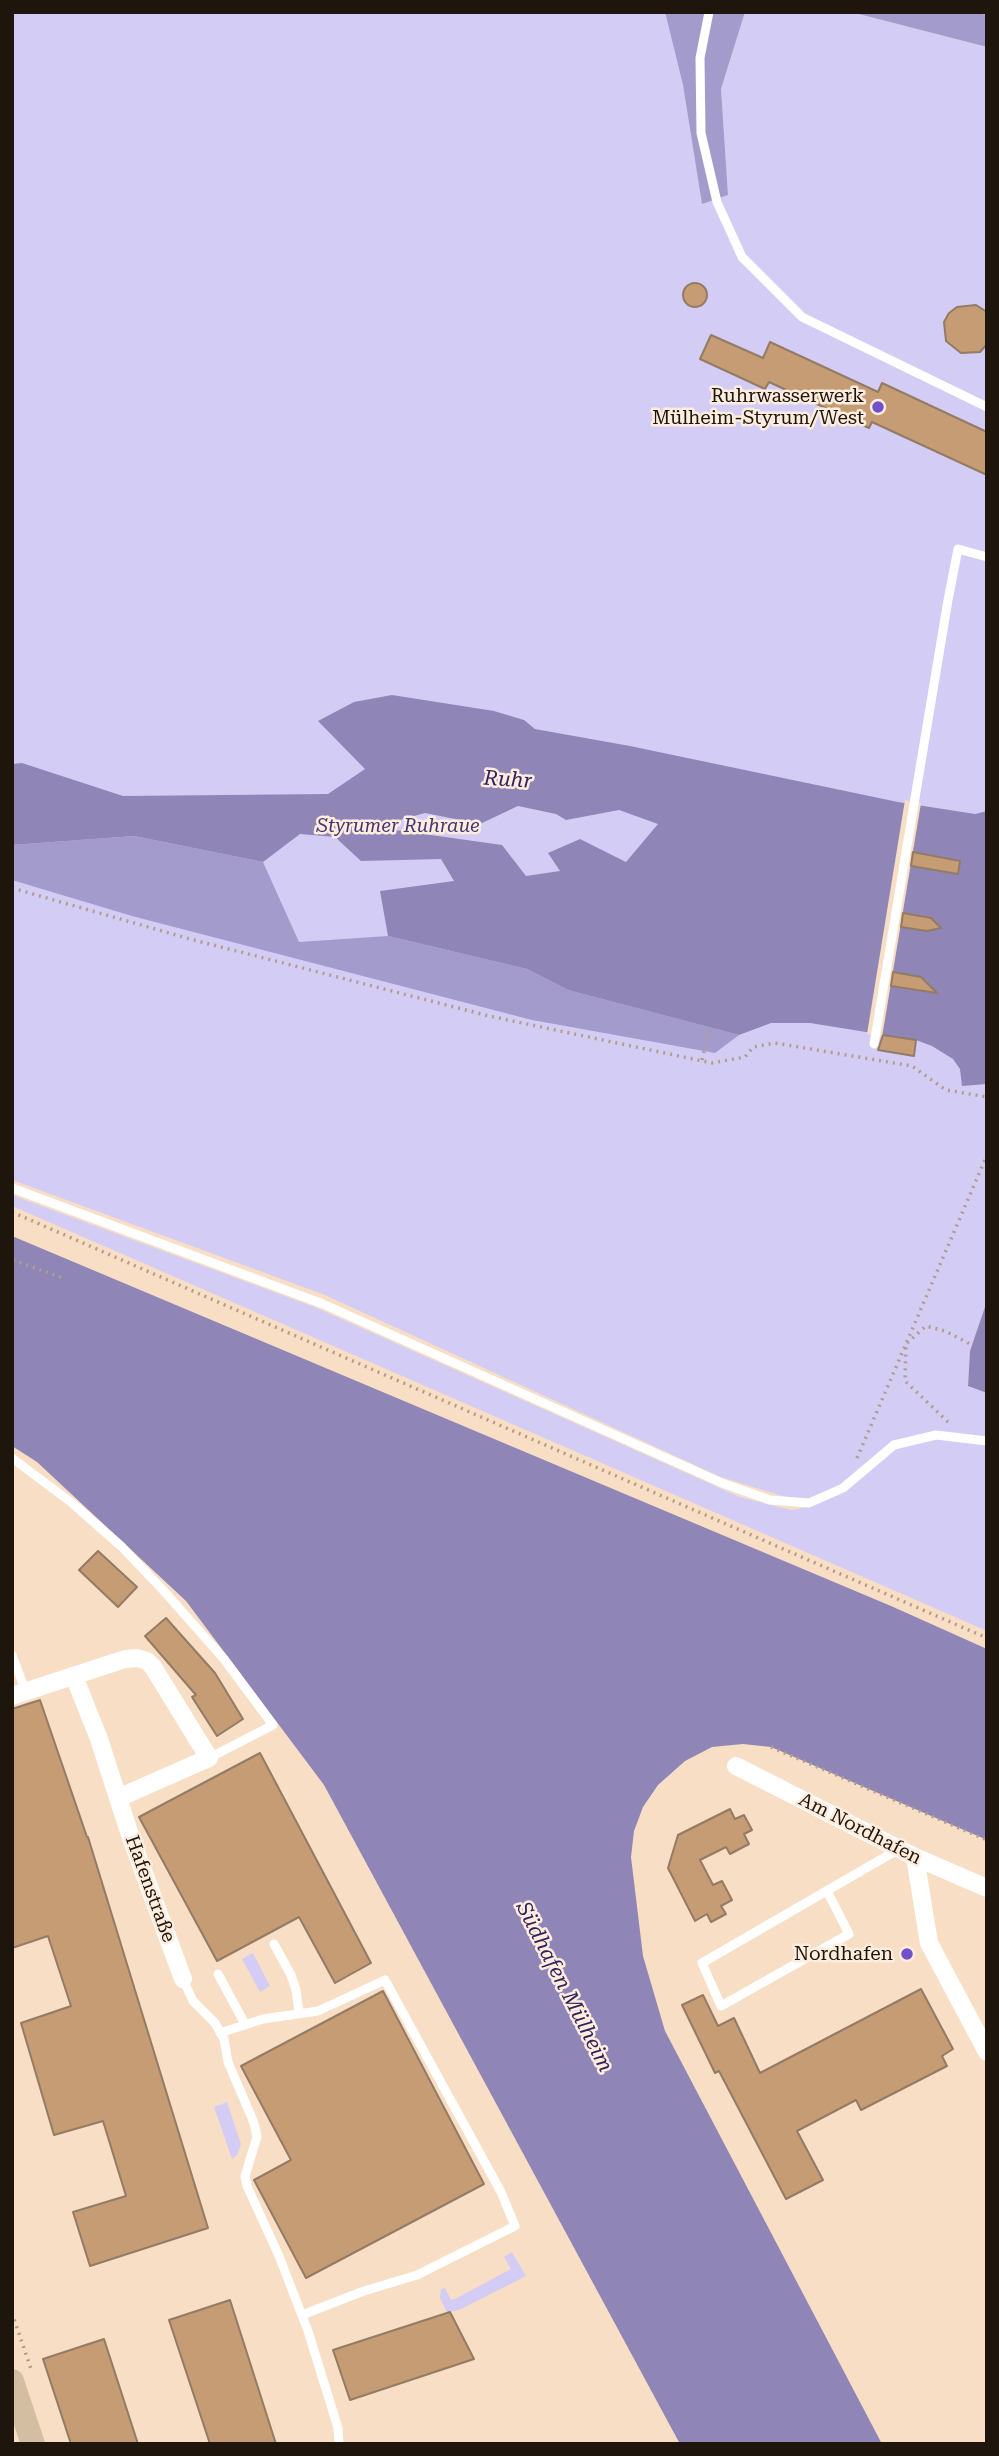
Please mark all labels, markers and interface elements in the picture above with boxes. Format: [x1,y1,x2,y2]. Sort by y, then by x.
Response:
place label: Ruhrwasserwerk Mülheim-Styrum/West [652,385,864,429]
marker: Ruhrwasserwerk Mülheim-Styrum/West [870,399,886,415]
water label: Ruhr [483,766,533,794]
park label: Styrumer Ruhraue [316,815,480,837]
street label: Am Nordhafen [795,1788,925,1870]
street label: Hafenstraße [120,1832,180,1946]
water label: Südhafen Mülheim [510,1898,618,2076]
place label: Nordhafen [794,1943,893,1965]
marker: Nordhafen [899,1946,915,1962]

